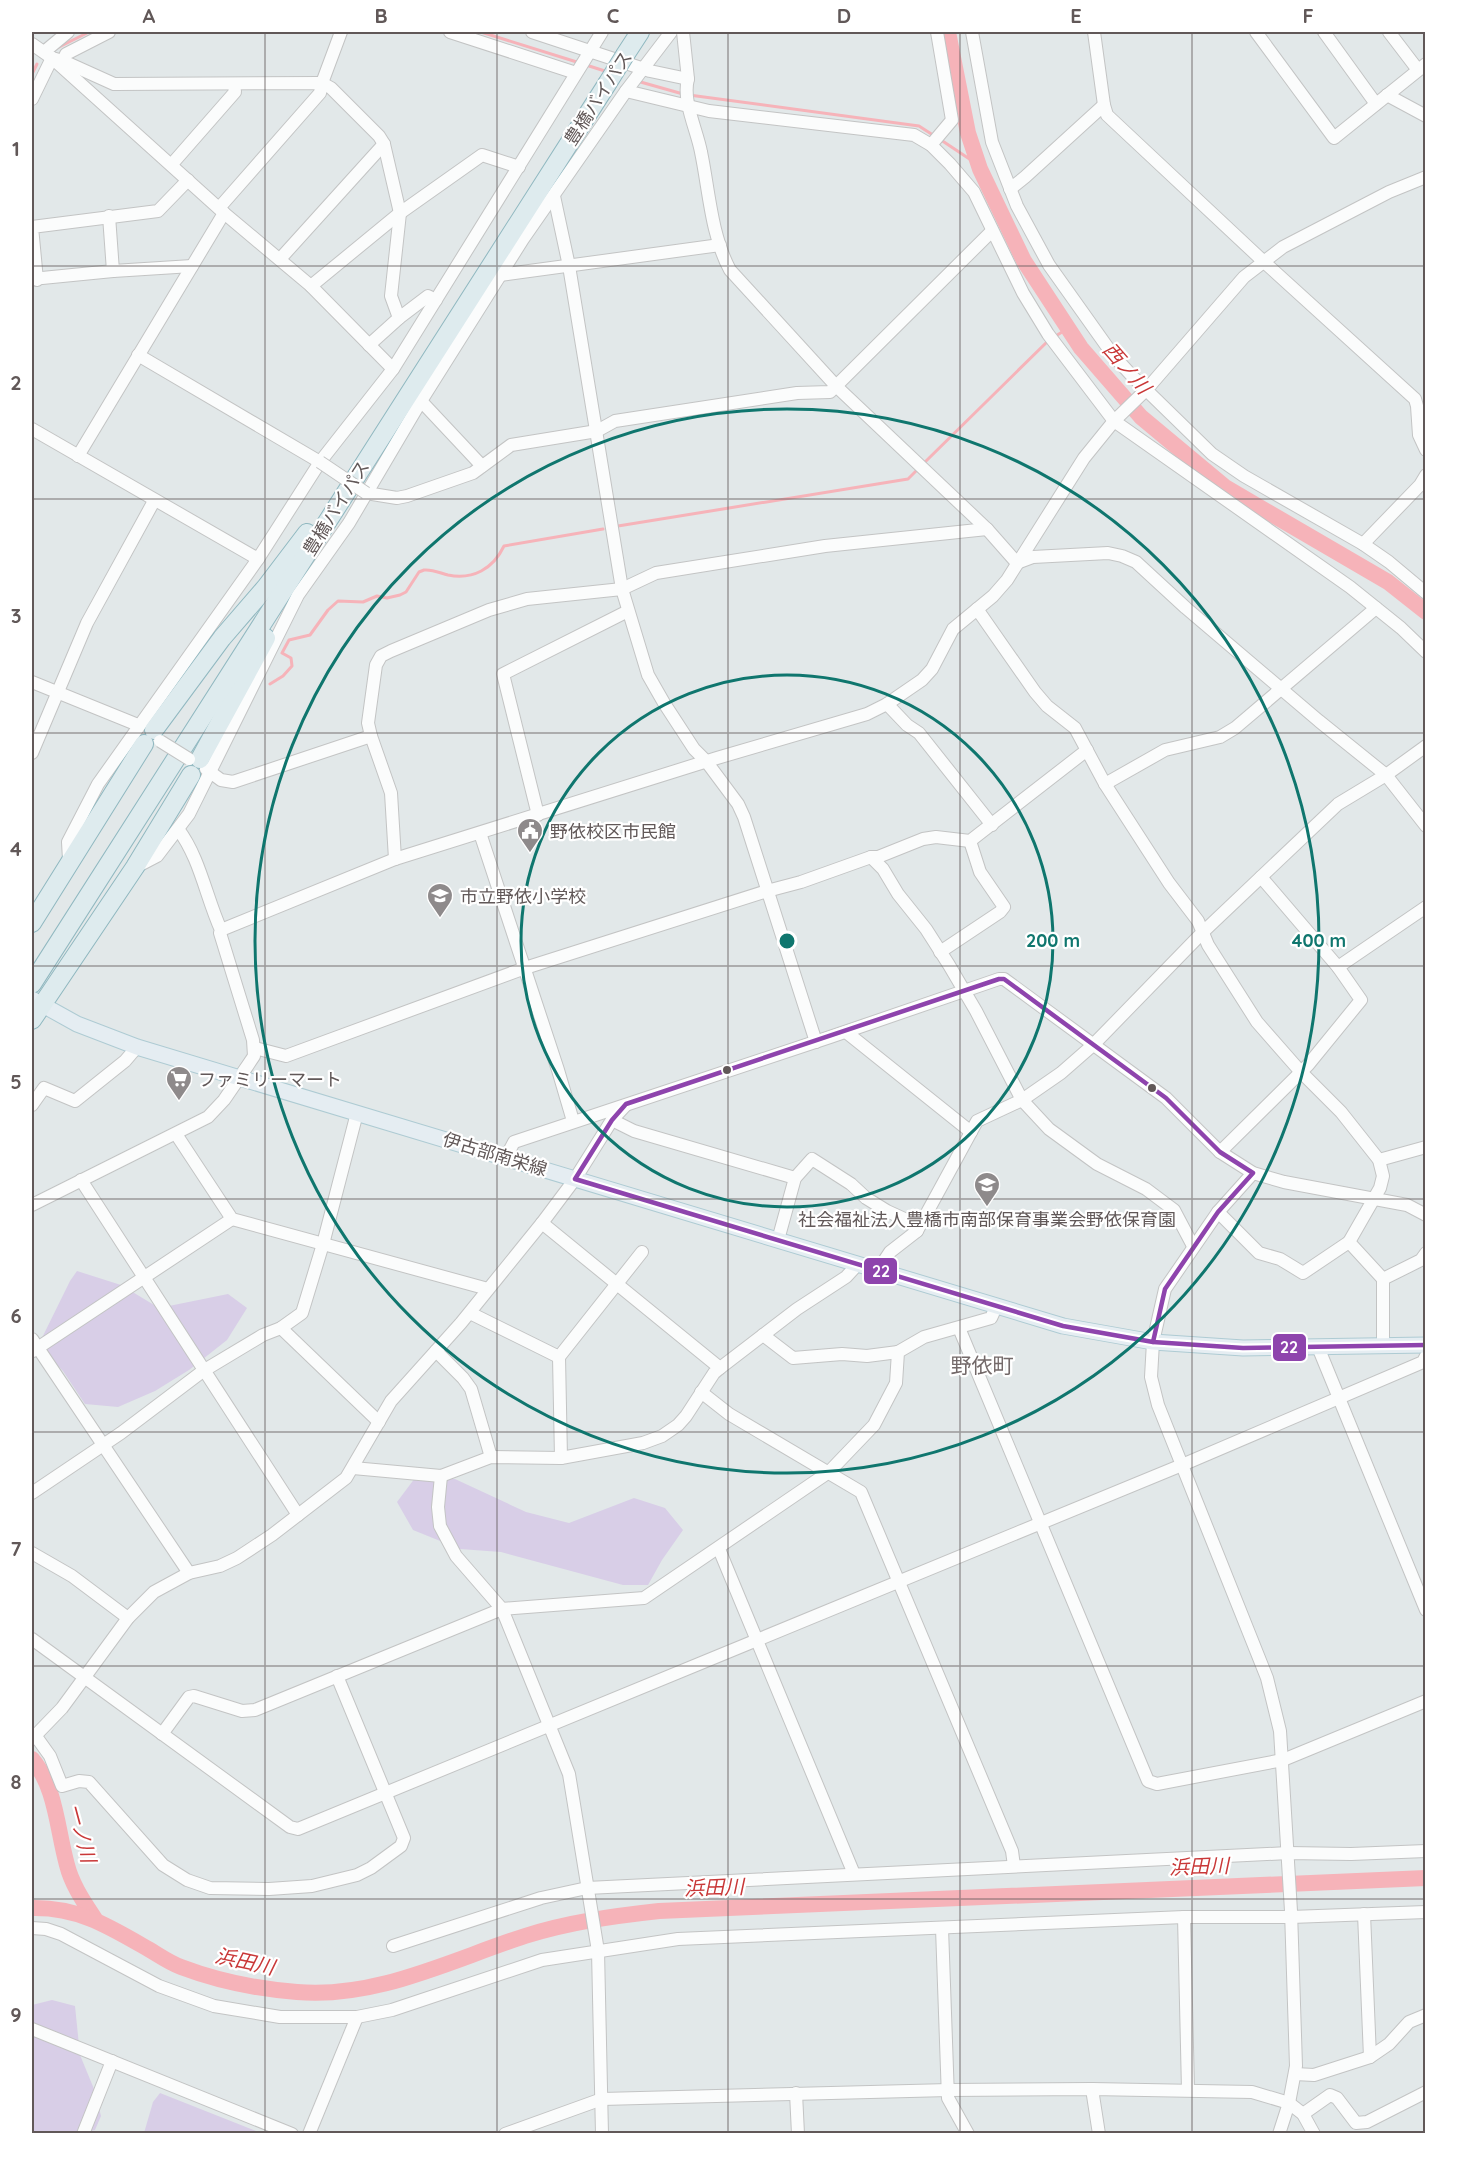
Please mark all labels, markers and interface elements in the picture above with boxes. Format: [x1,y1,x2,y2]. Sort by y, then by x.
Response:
text: A [143,3,156,28]
text: B [374,3,388,28]
text: C [607,3,620,28]
text: D [837,3,851,28]
text: E [1070,3,1082,28]
text: F [1302,3,1314,28]
street label: 豊橋バイパス [559,47,637,149]
text: 1 [12,136,20,161]
water label: 西ノ川 [1098,337,1157,400]
text: 2 [10,370,22,395]
street label: 豊橋バイパス [298,456,374,560]
text: 3 [11,603,21,628]
public building icon: 野依校区市民館 [515,816,545,854]
place label: 野依校区市民館 [550,820,676,843]
text: 4 [10,836,22,861]
school or university icon: 市立野依小学校 [425,881,455,919]
place label: 市立野依小学校 [460,885,586,908]
text: 200 m [1026,929,1080,952]
text: 400 m [1292,929,1346,952]
centre of rings [777,931,797,951]
supermarket icon: ファミリーマート [164,1064,194,1102]
unlabelled marker [721,1064,733,1076]
place label: ファミリーマート [198,1068,342,1091]
text: 5 [10,1069,22,1094]
unlabelled marker [1146,1082,1158,1094]
street label: 伊古部南栄線 [440,1127,550,1181]
school or university icon: 社会福祉法人豊橋市南部保育事業会野依保育園 [972,1170,1002,1208]
place label: 社会福祉法人豊橋市南部保育事業会野依保育園 [798,1208,1176,1231]
line badge: 22 [863,1257,898,1285]
text: 22 [872,1261,890,1281]
text: 6 [10,1303,22,1328]
line badge: 22 [1272,1333,1307,1362]
text: 22 [1280,1337,1298,1357]
district label: 野依町 [951,1352,1014,1378]
text: 7 [11,1536,22,1561]
text: 8 [11,1769,22,1794]
water label: 一ノ川 [62,1801,102,1867]
water label: 浜田川 [1169,1852,1231,1880]
water label: 浜田川 [684,1873,746,1901]
water label: 浜田川 [213,1943,279,1980]
text: 9 [10,2002,22,2027]

